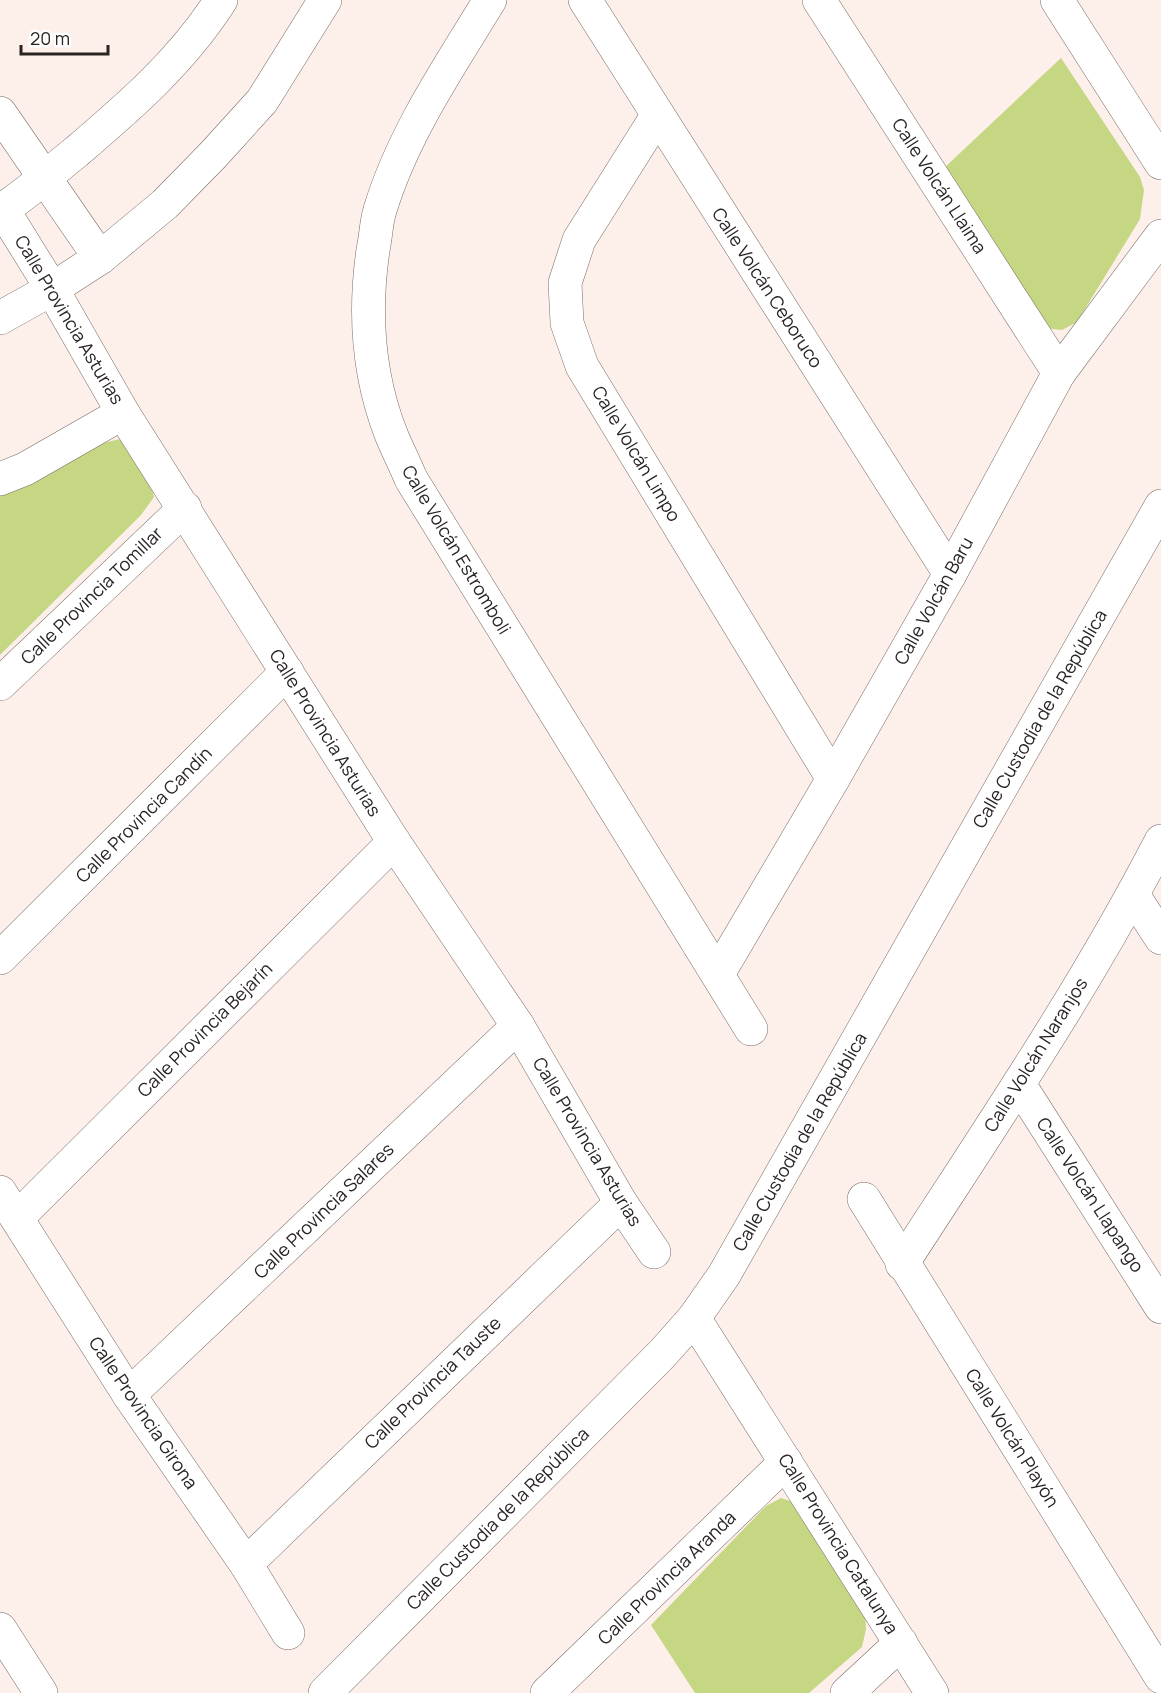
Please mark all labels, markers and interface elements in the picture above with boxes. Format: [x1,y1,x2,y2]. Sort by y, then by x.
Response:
scale bar [21,18,108,56]
text: 20 m [30,26,70,50]
street label: Calle Volcán Llaima [887,113,993,258]
street label: Calle Volcán Ceboruco [707,203,829,372]
street label: Calle Provincia Asturias [10,230,130,408]
street label: Calle Volcán Limpo [587,381,687,526]
street label: Calle Volcán Estromboli [397,461,517,638]
street label: Calle Provincia Tomillar [15,521,168,669]
street label: Calle Volcán Baru [888,532,978,669]
street label: Calle Custodia de la República [967,605,1112,832]
street label: Calle Provincia Asturias [264,644,387,821]
street label: Calle Provincia Candín [70,741,217,888]
street label: Calle Provincia Bejarín [132,957,277,1102]
street label: Calle Volcán Naranjos [978,973,1092,1136]
street label: Calle Custodia de la República [727,1028,872,1255]
street label: Calle Provincia Asturias [528,1052,648,1230]
street label: Calle Volcán Llapango [1032,1112,1150,1277]
street label: Calle Provincia Salares [248,1137,399,1283]
street label: Calle Provincia Tauste [359,1311,506,1454]
street label: Calle Provincia Girona [84,1332,204,1493]
street label: Calle Volcán Playón [960,1364,1065,1511]
street label: Calle Custodia de la República [401,1422,594,1615]
street label: Calle Provincia Catalunya [773,1449,904,1638]
street label: Calle Provincia Aranda [592,1505,741,1650]

